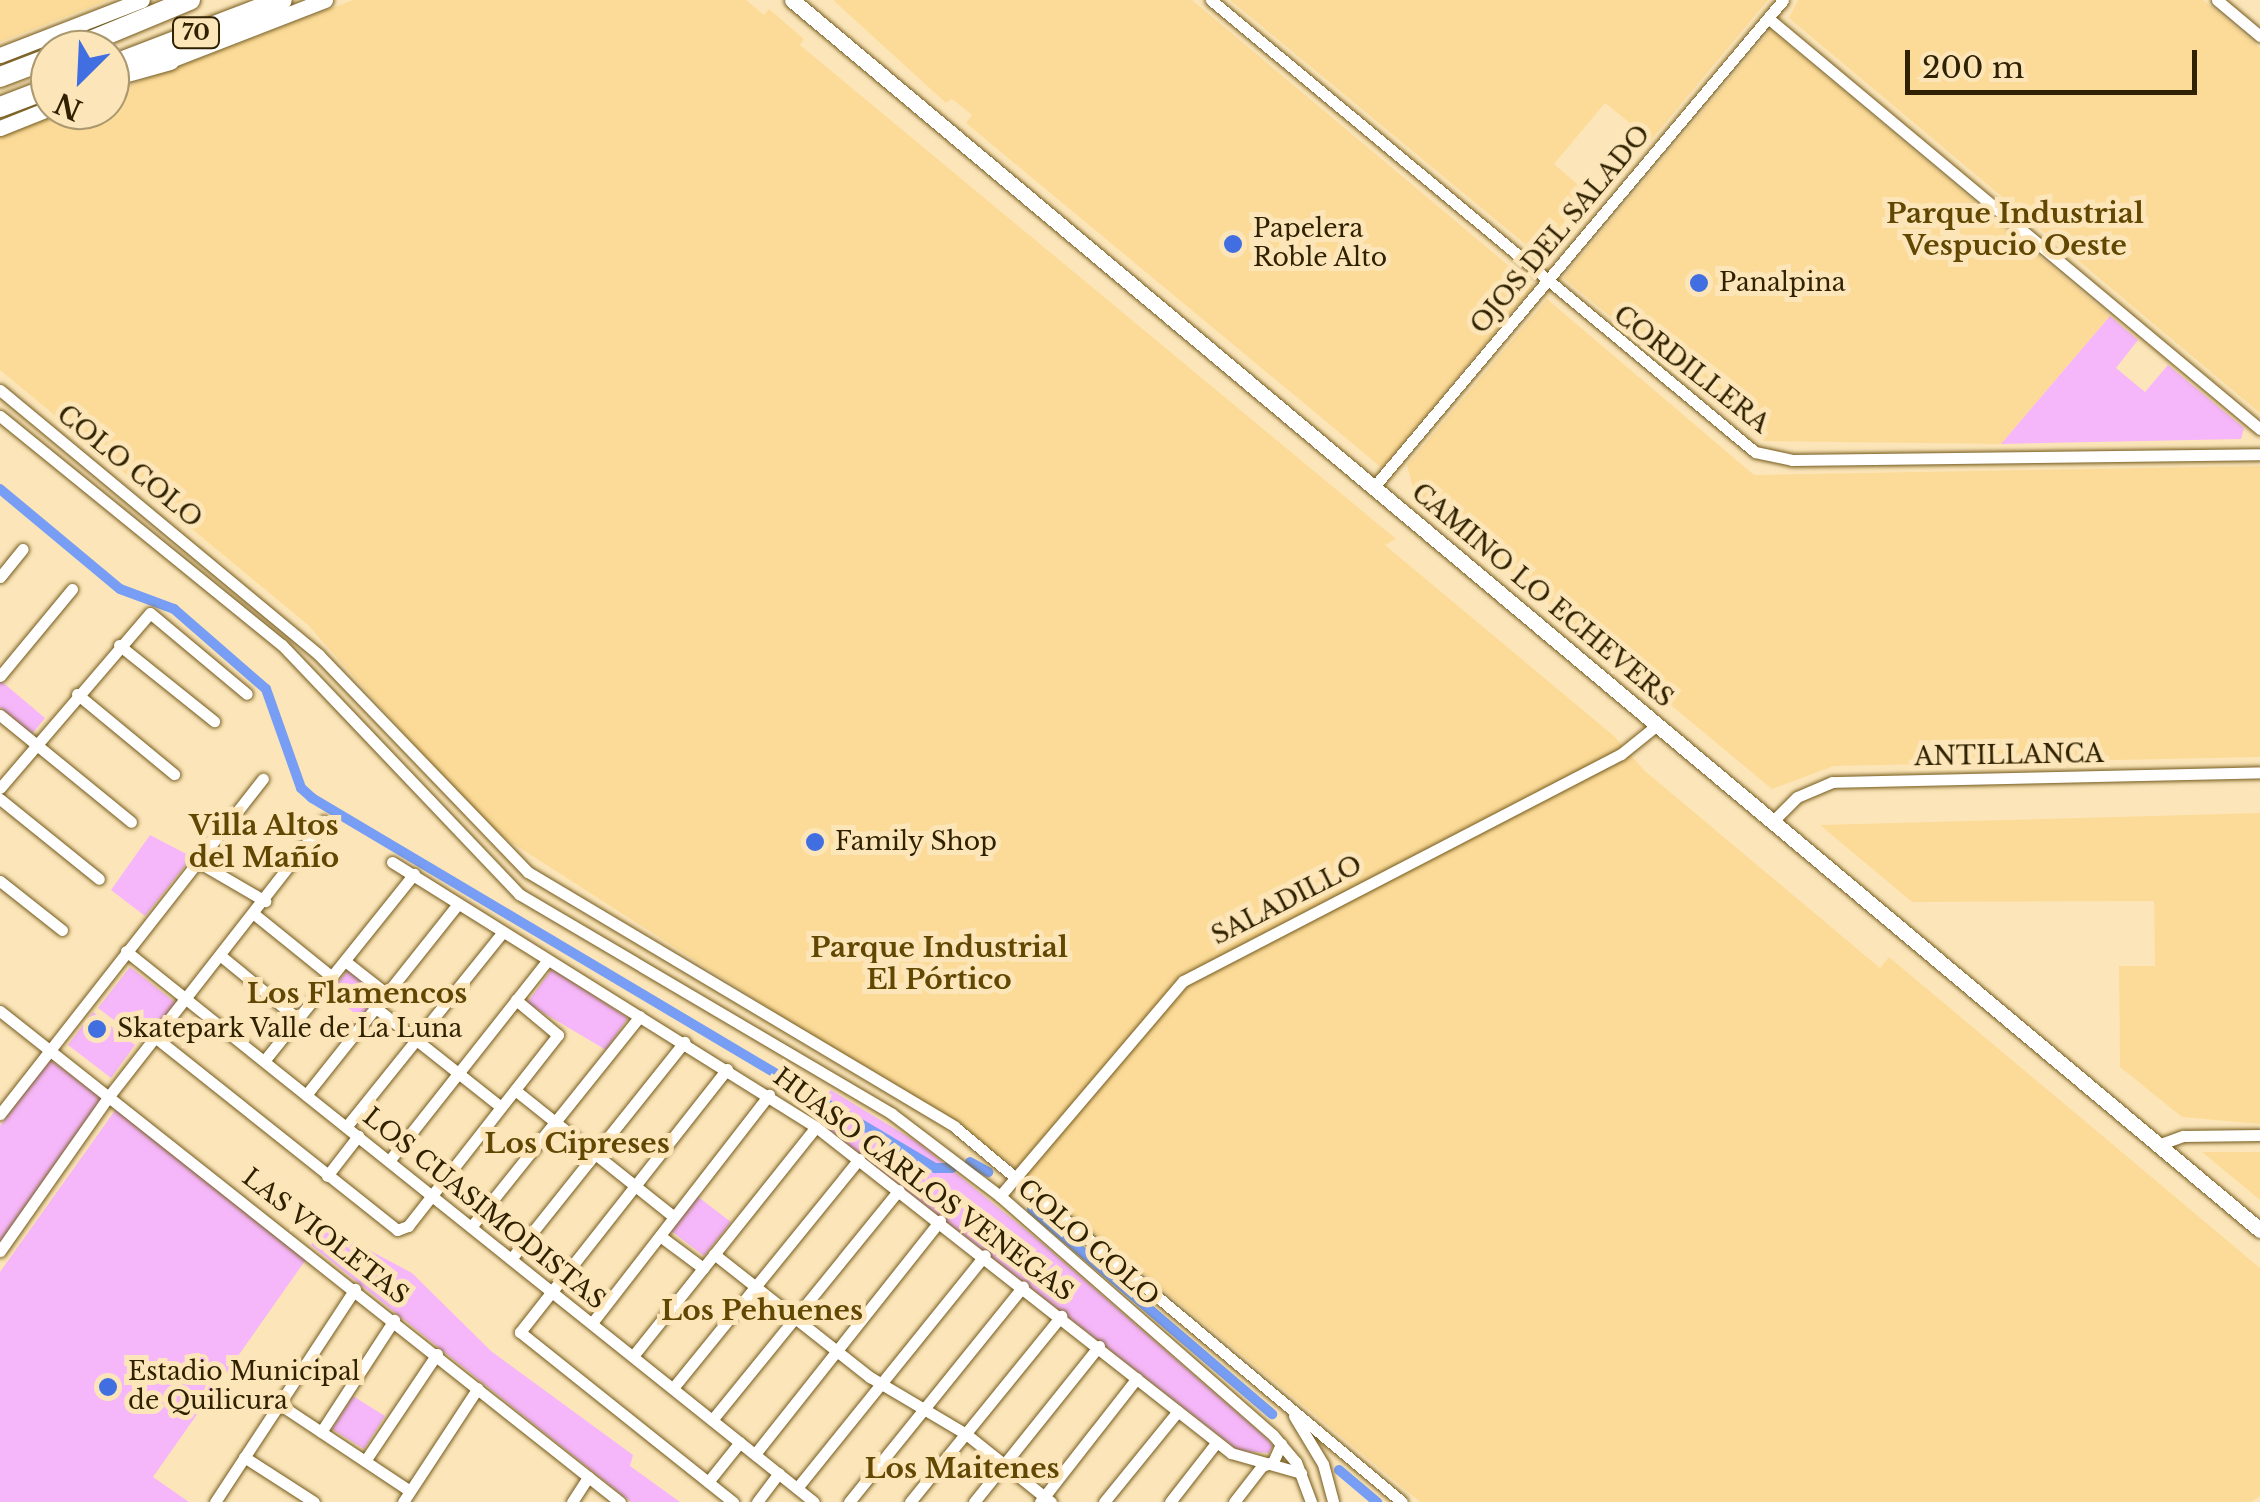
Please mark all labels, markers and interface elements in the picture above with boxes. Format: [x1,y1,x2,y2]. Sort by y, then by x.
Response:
road number: 70 [171,16,221,50]
north arrow [30,30,130,130]
scale bar [1910,30,2202,92]
text: 200 m [1922,49,2024,86]
text: N [49,85,88,127]
street label: OJOS DEL SALADO [1465,119,1657,341]
district label: Parque Industrial Vespucio Oeste [1886,197,2144,263]
place label: Papelera Roble Alto [1253,215,1388,274]
marker: Papelera Roble Alto [1222,233,1244,255]
place label: Panalpina [1719,268,1845,298]
marker: Panalpina [1688,272,1710,294]
street label: CORDILLERA [1607,300,1775,440]
street label: COLO COLO [51,400,207,534]
street label: CAMINO LO ECHEVERS [1405,478,1679,714]
street label: ANTILLANCA [1914,739,2104,773]
district label: Villa Altos del Mañío [189,809,339,875]
place label: Family Shop [835,827,998,857]
marker: Family Shop [804,831,826,853]
street label: SALADILLO [1207,850,1367,952]
district label: Parque Industrial El Pórtico [810,931,1068,997]
district label: Los Flamencos [247,977,467,1011]
place label: Skatepark Valle de La Luna [117,1014,464,1044]
marker: Skatepark Valle de La Luna [86,1018,108,1040]
street label: HUASO CARLOS VENEGAS [767,1062,1079,1308]
street label: LOS CUASIMODISTAS [357,1102,611,1316]
district label: Los Cipreses [484,1127,670,1161]
street label: LAS VIOLETAS [235,1162,415,1312]
street label: COLO COLO [1011,1174,1165,1312]
district label: Los Pehuenes [661,1294,863,1328]
place label: Estadio Municipal de Quilicura [128,1358,360,1417]
marker: Estadio Municipal de Quilicura [97,1376,119,1398]
district label: Los Maitenes [864,1452,1060,1486]

